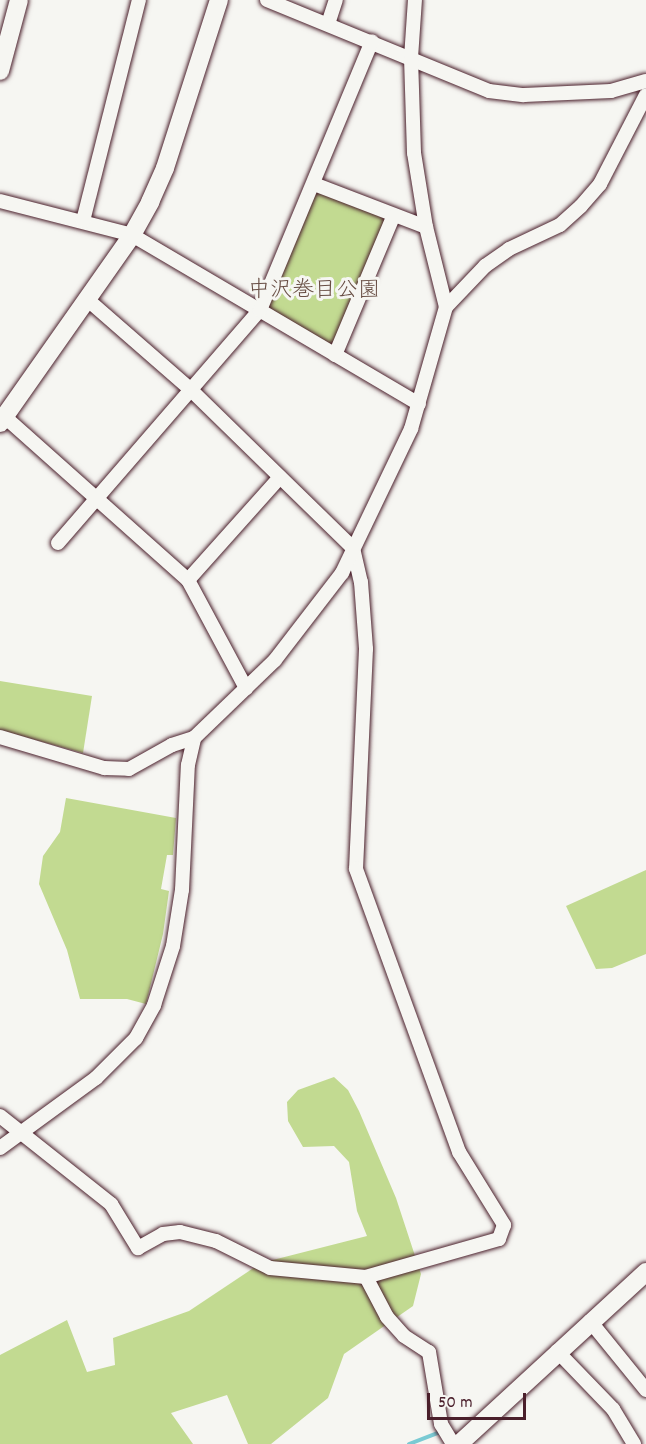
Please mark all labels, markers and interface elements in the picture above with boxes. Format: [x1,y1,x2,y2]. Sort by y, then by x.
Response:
park label: 中沢巻目公園 [248,279,380,305]
scale bar [430,1381,529,1419]
text: 50 m [438,1391,473,1416]

